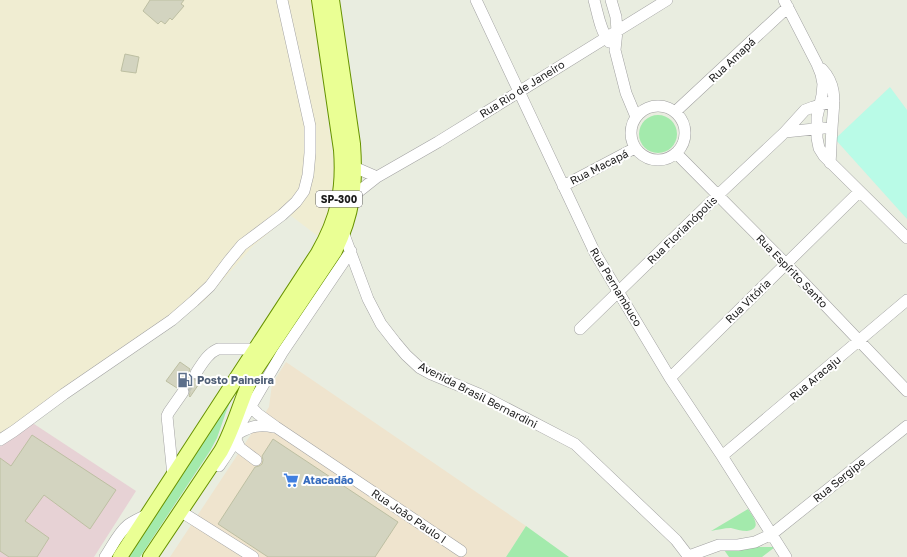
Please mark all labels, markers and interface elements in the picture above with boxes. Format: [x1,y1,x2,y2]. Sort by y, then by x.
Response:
street label: Rua Amapá [706,35,758,85]
street label: Rua Rio de Janeiro [477,57,567,120]
street label: Rua Macapá [567,146,630,187]
road number: SP-300 [316,191,362,207]
street label: Rua Florianópolis [644,193,719,266]
street label: Rua Espírito Santo [754,231,831,310]
street label: Rua Pernambuco [588,245,645,329]
street label: Rua Vitória [722,276,773,325]
street label: Rua Aracaju [787,353,843,403]
street label: Avenida Brasil Bernardini [417,359,540,430]
fuel station icon: Posto Paineira [176,371,194,389]
place label: Posto Paineira [197,373,274,386]
street label: Rua Sergipe [810,455,867,505]
supermarket icon: Atacadão [282,471,300,489]
place label: Atacadão [303,473,354,486]
street label: Rua João Paulo I [369,486,449,545]

